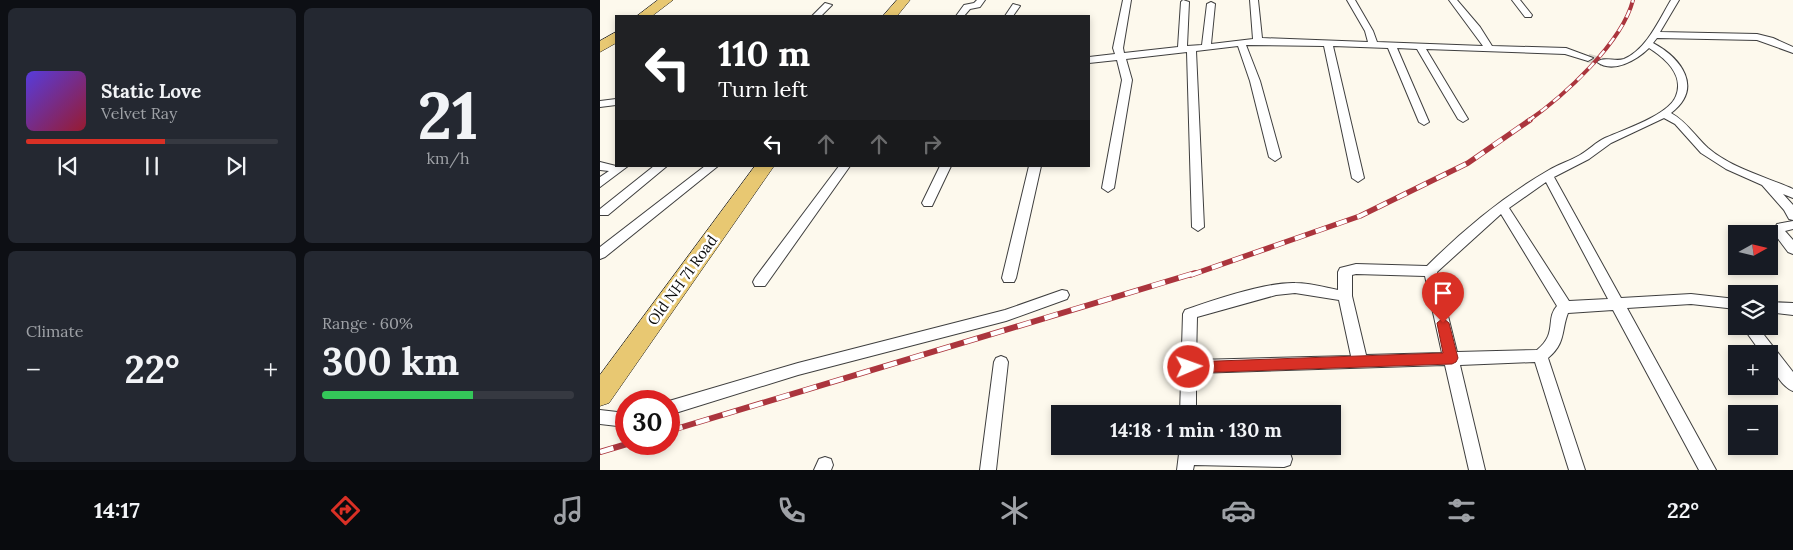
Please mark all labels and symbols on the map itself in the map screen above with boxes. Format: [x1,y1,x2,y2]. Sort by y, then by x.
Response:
north arrow [1728,225,1778,275]
street label: Old NH 71 Road [643,231,721,329]
pin [1422,272,1464,323]
position arrow [1162,340,1214,392]
speed limit sign: 30 [615,390,680,455]

